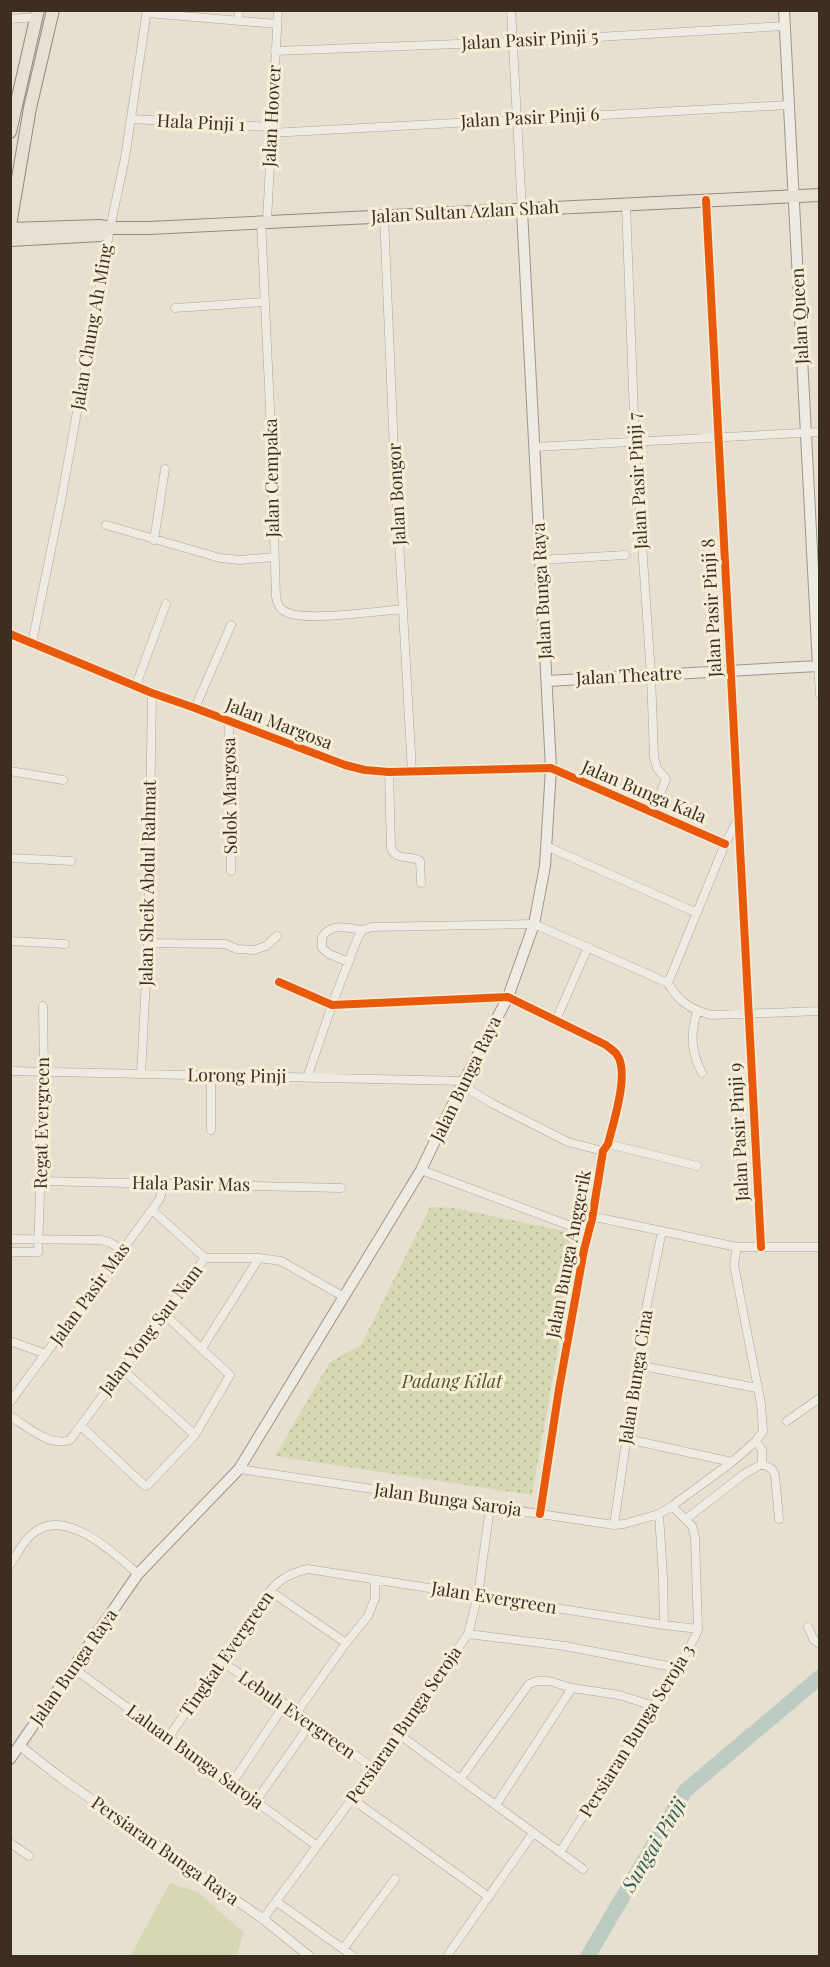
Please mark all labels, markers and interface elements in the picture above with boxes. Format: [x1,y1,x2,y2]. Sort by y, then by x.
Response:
street label: Jalan Pasir Pinji 5 [460,23,599,55]
street label: Jalan Hoover [256,64,286,169]
street label: Jalan Pasir Pinji 6 [459,101,600,133]
street label: Hala Pinji 1 [156,108,246,136]
street label: Jalan Sultan Azlan Shah [369,194,560,228]
street label: Jalan Chung Ah Ming [64,241,118,413]
street label: Jalan Queen [784,267,814,366]
street label: Jalan Pasir Pinji 7 [621,411,653,551]
street label: Jalan Cempaka [258,418,284,539]
street label: Jalan Bongor [381,442,411,547]
street label: Jalan Bunga Raya [525,522,557,661]
street label: Jalan Pasir Pinji 8 [695,538,727,679]
street label: Jalan Theatre [574,660,683,690]
street label: Jalan Margosa [222,691,336,754]
street label: Solok Margosa [216,737,242,855]
street label: Jalan Bunga Kala [577,754,711,828]
street label: Jalan Sheik Abdul Rahmat [133,779,161,987]
street label: Jalan Bunga Raya [424,1012,506,1146]
street label: Regat Evergreen [28,1056,54,1189]
street label: Lorong Pinji [187,1062,287,1088]
street label: Jalan Pasir Pinji 9 [722,1062,754,1203]
street label: Jalan Bunga Anggerik [540,1168,596,1341]
street label: Hala Pasir Mas [132,1170,250,1196]
street label: Jalan Pasir Mas [43,1237,135,1350]
street label: Jalan Yong Sau Nam [92,1259,207,1400]
street label: Jalan Bunga Cina [612,1308,658,1447]
park label: Padang Kilat [401,1369,503,1393]
street label: Jalan Bunga Saroja [372,1477,523,1521]
street label: Jalan Evergreen [429,1575,559,1619]
street label: Tingkat Evergreen [174,1585,279,1721]
street label: Jalan Bunga Raya [23,1603,122,1730]
street label: Persiaran Bunga Seroja 3 [573,1640,699,1821]
street label: Persiaran Bunga Seroja [340,1641,467,1808]
street label: Lebuh Evergreen [234,1665,361,1764]
street label: Laluan Bunga Saroja [122,1698,269,1814]
street label: Persiaran Bunga Raya [87,1790,244,1910]
water label: Sungai Pinji [613,1791,692,1897]

